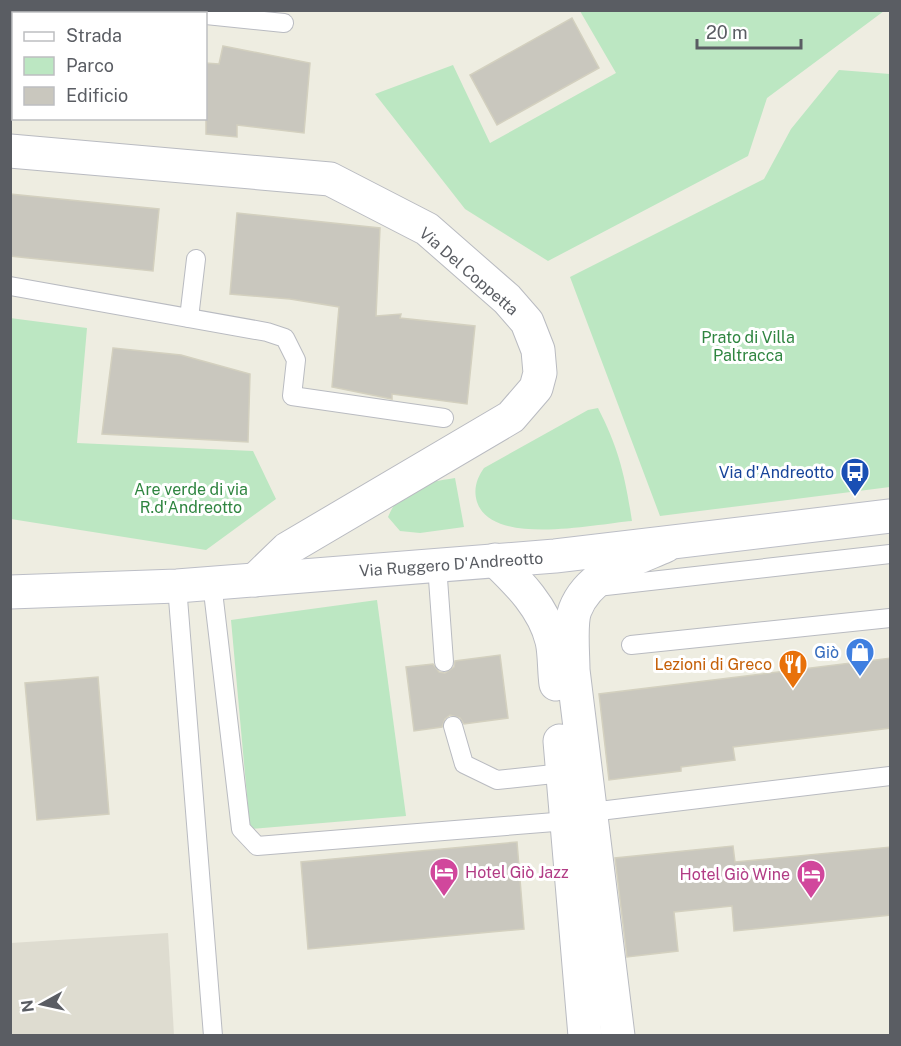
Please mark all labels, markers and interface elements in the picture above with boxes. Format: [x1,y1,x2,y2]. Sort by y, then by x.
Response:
legend [12,12,207,120]
scale bar [697,12,800,50]
text: 20 m [706,22,748,43]
text: Strada [66,25,122,46]
text: Parco [66,55,114,76]
text: Edificio [66,85,128,106]
street label: Via Del Coppetta [415,223,522,319]
park label: Prato di Villa Paltracca [701,328,795,365]
bus stop icon: Via d'Andreotto [839,456,871,498]
place label: Via d'Andreotto [719,463,834,482]
park label: Are verde di via R.d'Andreotto [134,480,248,517]
street label: Via Ruggero D'Andreotto [358,549,544,580]
shop icon: Giò [844,636,876,678]
place label: Giò [814,643,839,662]
restaurant icon: Lezioni di Greco [777,648,809,690]
place label: Lezioni di Greco [655,655,772,674]
hotel icon: Hotel Giò Jazz [428,856,460,898]
hotel icon: Hotel Giò Wine [795,858,827,900]
place label: Hotel Giò Jazz [465,863,569,882]
place label: Hotel Giò Wine [680,865,790,884]
north arrow [12,974,72,1034]
text: N [17,998,38,1014]

